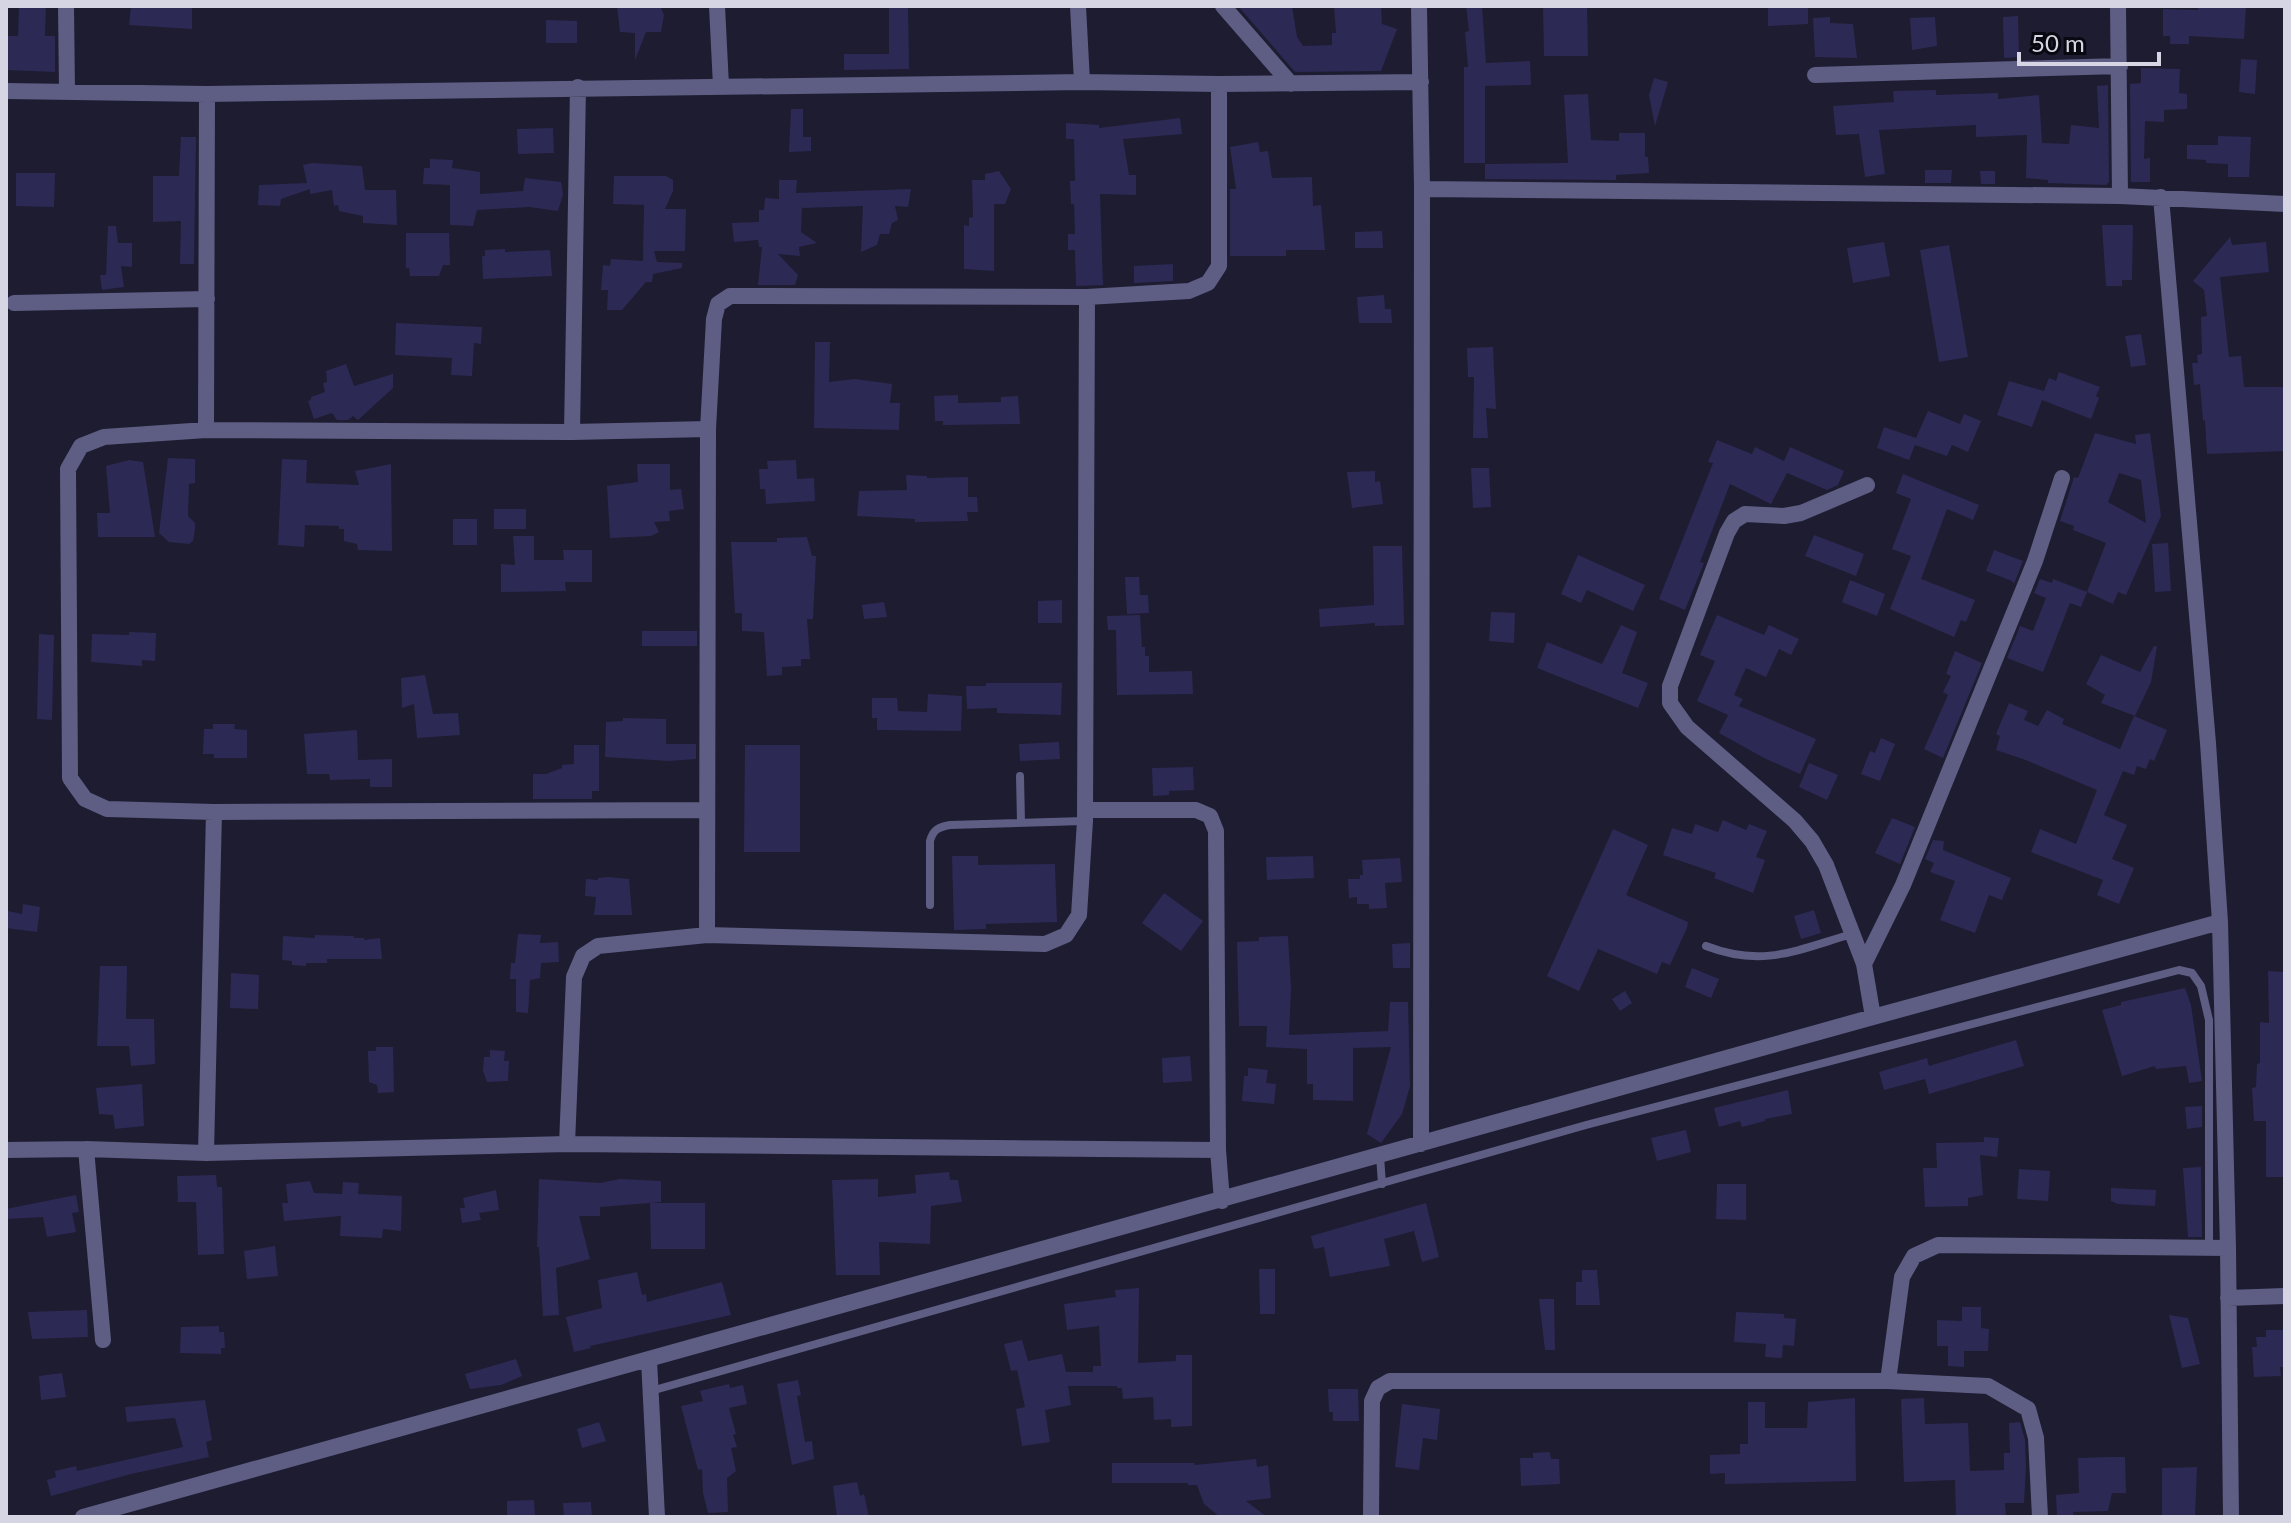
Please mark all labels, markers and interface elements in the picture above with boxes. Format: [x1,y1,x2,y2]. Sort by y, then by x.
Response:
scale bar [2019,16,2159,66]
text: 50 m [2031,28,2085,57]

